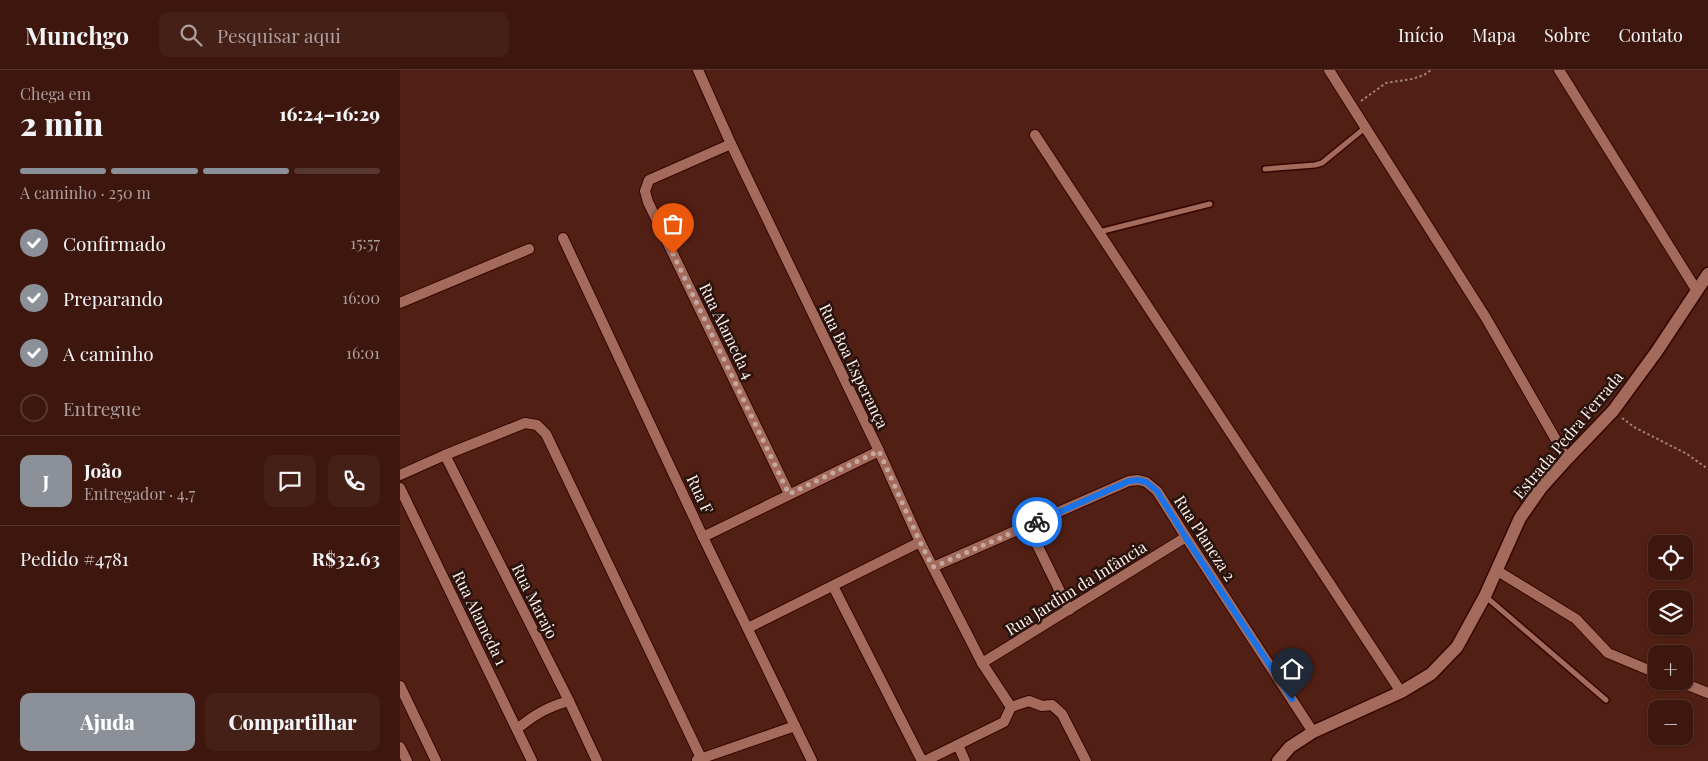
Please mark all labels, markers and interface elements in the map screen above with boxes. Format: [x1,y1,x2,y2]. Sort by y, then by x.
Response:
search box [159,12,509,57]
text: Munchgo [25,19,129,51]
icon: search [177,21,205,49]
text: Pesquisar aqui [217,22,341,48]
text: Início [1398,23,1444,47]
text: Mapa [1472,23,1516,47]
text: Sobre [1544,23,1590,47]
text: Contato [1618,23,1683,47]
text: Chega em [20,83,91,104]
text: 16:24–16:29 [279,100,380,126]
text: 2 min [20,101,103,144]
text: A caminho · 250 m [20,182,151,203]
pin [652,203,694,254]
icon: bag [659,210,687,238]
icon: check [20,229,48,257]
text: Confirmado [63,230,166,256]
text: 15:57 [350,232,380,253]
street label: Rua Alameda 4 [695,279,760,382]
icon: check [20,284,48,312]
text: Preparando [63,285,163,311]
text: 16:00 [342,287,380,308]
street label: Rua Boa Esperança [815,300,894,432]
icon: check [20,339,48,367]
text: A caminho [63,340,154,366]
text: 16:01 [346,342,380,363]
street label: Estrada Pedra Ferrada [1508,366,1627,503]
text: Entregue [63,395,141,421]
button: chat [264,455,316,507]
button: phone [328,455,380,507]
text: João [84,457,122,483]
text: J [43,468,49,494]
street label: Rua F [682,471,719,517]
text: Entregador · 4.7 [84,483,195,504]
street label: Rua Planeza 2 [1170,491,1241,584]
courier [1012,497,1062,547]
icon: bike [1023,508,1051,536]
map controls [1648,535,1693,745]
button: locate [1648,535,1693,580]
street label: Rua Jardim da Infância [1001,536,1150,640]
text: Pedido #4781 [20,545,129,571]
text: R$32.63 [312,545,380,571]
street label: Rua Marajo [508,560,563,642]
street label: Rua Alameda 1 [448,567,512,669]
button: layers [1648,590,1693,635]
button: + [1648,645,1693,690]
pin [1271,648,1313,699]
icon: home [1278,655,1306,683]
button: Ajuda [20,693,195,751]
button: Compartilhar [205,693,380,751]
button: − [1648,700,1693,745]

